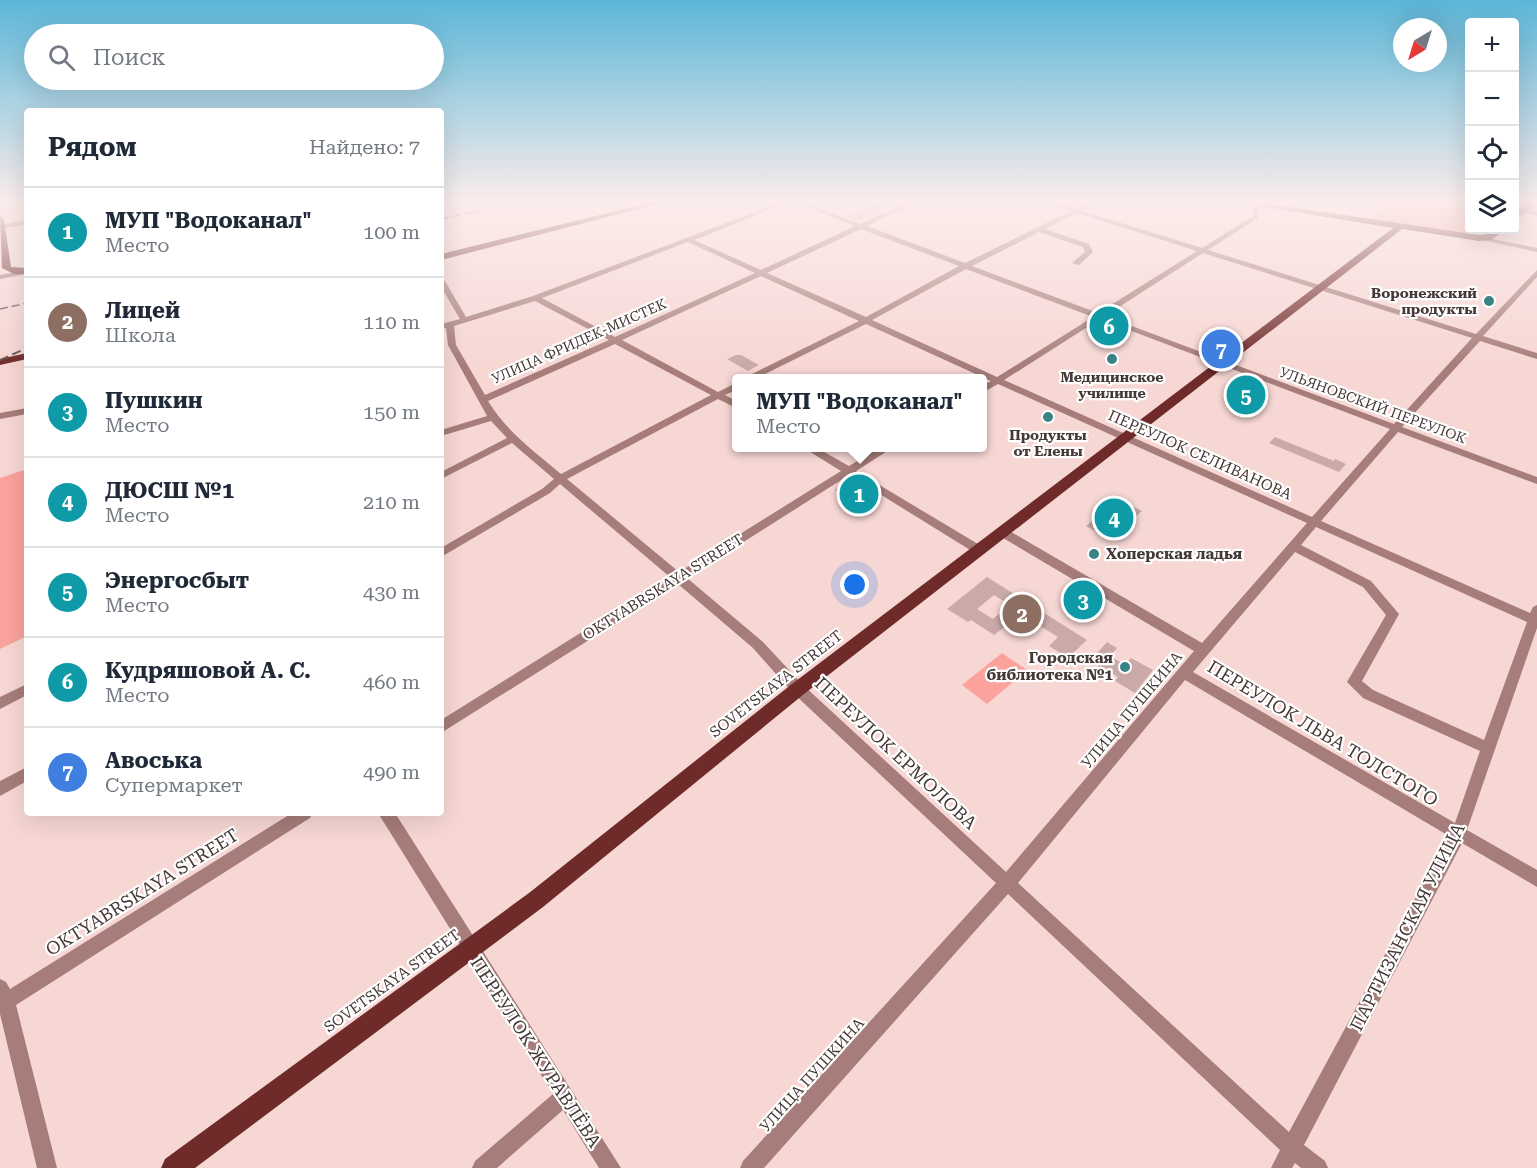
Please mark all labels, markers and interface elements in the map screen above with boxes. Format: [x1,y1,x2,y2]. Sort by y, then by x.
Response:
north arrow [1393,18,1447,72]
map controls [1465,18,1519,234]
button: + [1465,18,1519,72]
search box [24,24,444,90]
icon: search [45,41,78,74]
text: Поиск [93,45,165,70]
button: − [1465,72,1519,126]
button: locate [1465,126,1519,180]
text: Рядом [48,132,137,162]
text: Найдено: 7 [309,135,420,159]
button: layers [1465,180,1519,234]
text: МУП "Водоканал" [105,208,312,233]
text: 1 [62,220,73,244]
text: 100 m [363,220,420,244]
text: Место [105,233,170,257]
place label: Воронежский продукты [1371,285,1477,317]
marker: Воронежский продукты [1482,294,1496,308]
street label: УЛИЦА ФРИДЕК-МИСТЕК [489,295,669,387]
text: Лицей [105,298,180,323]
pin: 6 [1090,304,1128,348]
text: 2 [62,310,73,334]
text: 110 m [363,310,420,334]
text: Школа [105,323,176,347]
pin: 7 [1202,326,1240,372]
marker: Медицинское училище [1105,352,1119,366]
street label: УЛЬЯНОВСКИЙ ПЕРЕУЛОК [1277,364,1469,446]
place label: Медицинское училище [1060,369,1164,401]
pin: 5 [1226,372,1266,418]
popup [732,374,987,452]
text: Пушкин [105,388,203,413]
text: МУП "Водоканал" [756,389,963,414]
text: 3 [62,400,73,424]
text: 150 m [363,400,420,424]
street label: ПЕРЕУЛОК СЕЛИВАНОВА [1105,406,1295,504]
marker: Продукты от Елены [1041,410,1055,424]
text: Место [105,413,170,437]
text: Место [756,414,821,438]
place label: Продукты от Елены [1009,427,1087,459]
pin: 1 [840,472,878,516]
text: ДЮСШ №1 [105,478,234,503]
text: 4 [62,490,73,514]
text: 210 m [363,490,420,514]
pin: 4 [1094,496,1134,540]
text: Место [105,503,170,527]
street label: OKTYABRSKAYA STREET [579,530,747,644]
place label: Хоперская ладья [1106,545,1243,563]
marker: Хоперская ладья [1087,547,1101,561]
text: Энергосбыт [105,568,249,593]
your location [840,570,869,599]
pin: 3 [1064,578,1102,622]
text: 5 [62,580,73,604]
text: 430 m [363,580,420,604]
pin: 2 [1002,592,1042,636]
text: Место [105,593,170,617]
street label: SOVETSKAYA STREET [706,627,846,741]
street label: УЛИЦА ПУШКИНА [1078,647,1187,772]
place label: Городская библиотека №1 [986,649,1114,684]
street label: ПЕРЕУЛОК ЛЬВА ТОЛСТОГО [1204,656,1442,810]
text: Кудряшовой А. С. [105,658,311,683]
marker: Городская библиотека №1 [1118,660,1132,674]
text: 6 [62,670,73,694]
text: 460 m [363,670,420,694]
street label: ПЕРЕУЛОК ЕРМОЛОВА [811,672,982,834]
text: Место [105,683,170,707]
text: Авоська [105,748,202,773]
text: 7 [62,760,73,784]
text: 490 m [363,760,420,784]
text: Супермаркет [105,773,243,797]
street label: ПАРТИЗАНСКАЯ УЛИЦА [1345,819,1469,1034]
street label: OKTYABRSKAYA STREET [42,824,242,960]
street label: SOVETSKAYA STREET [321,926,463,1036]
street label: ПЕРЕУЛОК ЖУРАВЛЁВА [466,953,606,1152]
street label: УЛИЦА ПУШКИНА [756,1014,868,1136]

